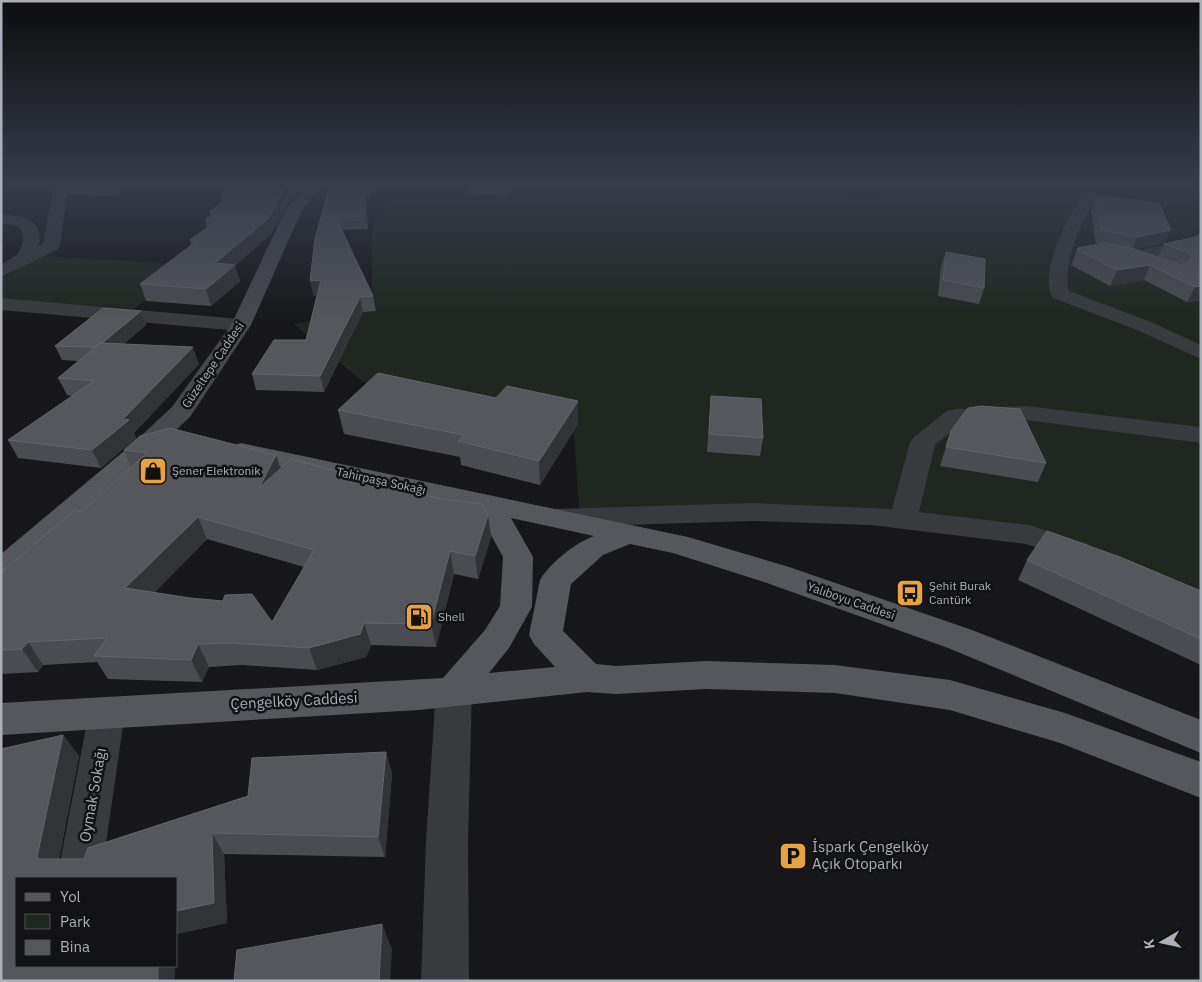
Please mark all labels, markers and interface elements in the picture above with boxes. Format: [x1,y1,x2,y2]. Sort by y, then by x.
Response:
street label: Güzeltepe Caddesi [178,319,247,411]
shop icon: Şener Elektronik [138,456,168,486]
place label: Şener Elektronik [172,463,261,478]
street label: Tahirpaşa Sokağı [335,464,427,497]
bus stop icon: Şehit Burak Cantürk [895,578,925,608]
place label: Şehit Burak Cantürk [929,578,992,607]
street label: Yalıboyu Caddesi [805,579,897,623]
fuel station icon: Shell [404,602,434,632]
place label: Shell [438,609,465,624]
street label: Çengelköy Caddesi [230,688,358,713]
street label: Oymak Sokağı [75,746,110,844]
place label: İspark Çengelköy Açık Otoparkı [812,837,929,873]
parking icon: İspark Çengelköy Açık Otoparkı [778,841,808,871]
legend [15,877,178,967]
text: Yol [60,887,81,906]
text: Park [60,912,90,931]
north arrow [1137,917,1187,967]
text: Bina [60,937,90,956]
text: K [1139,938,1159,950]

